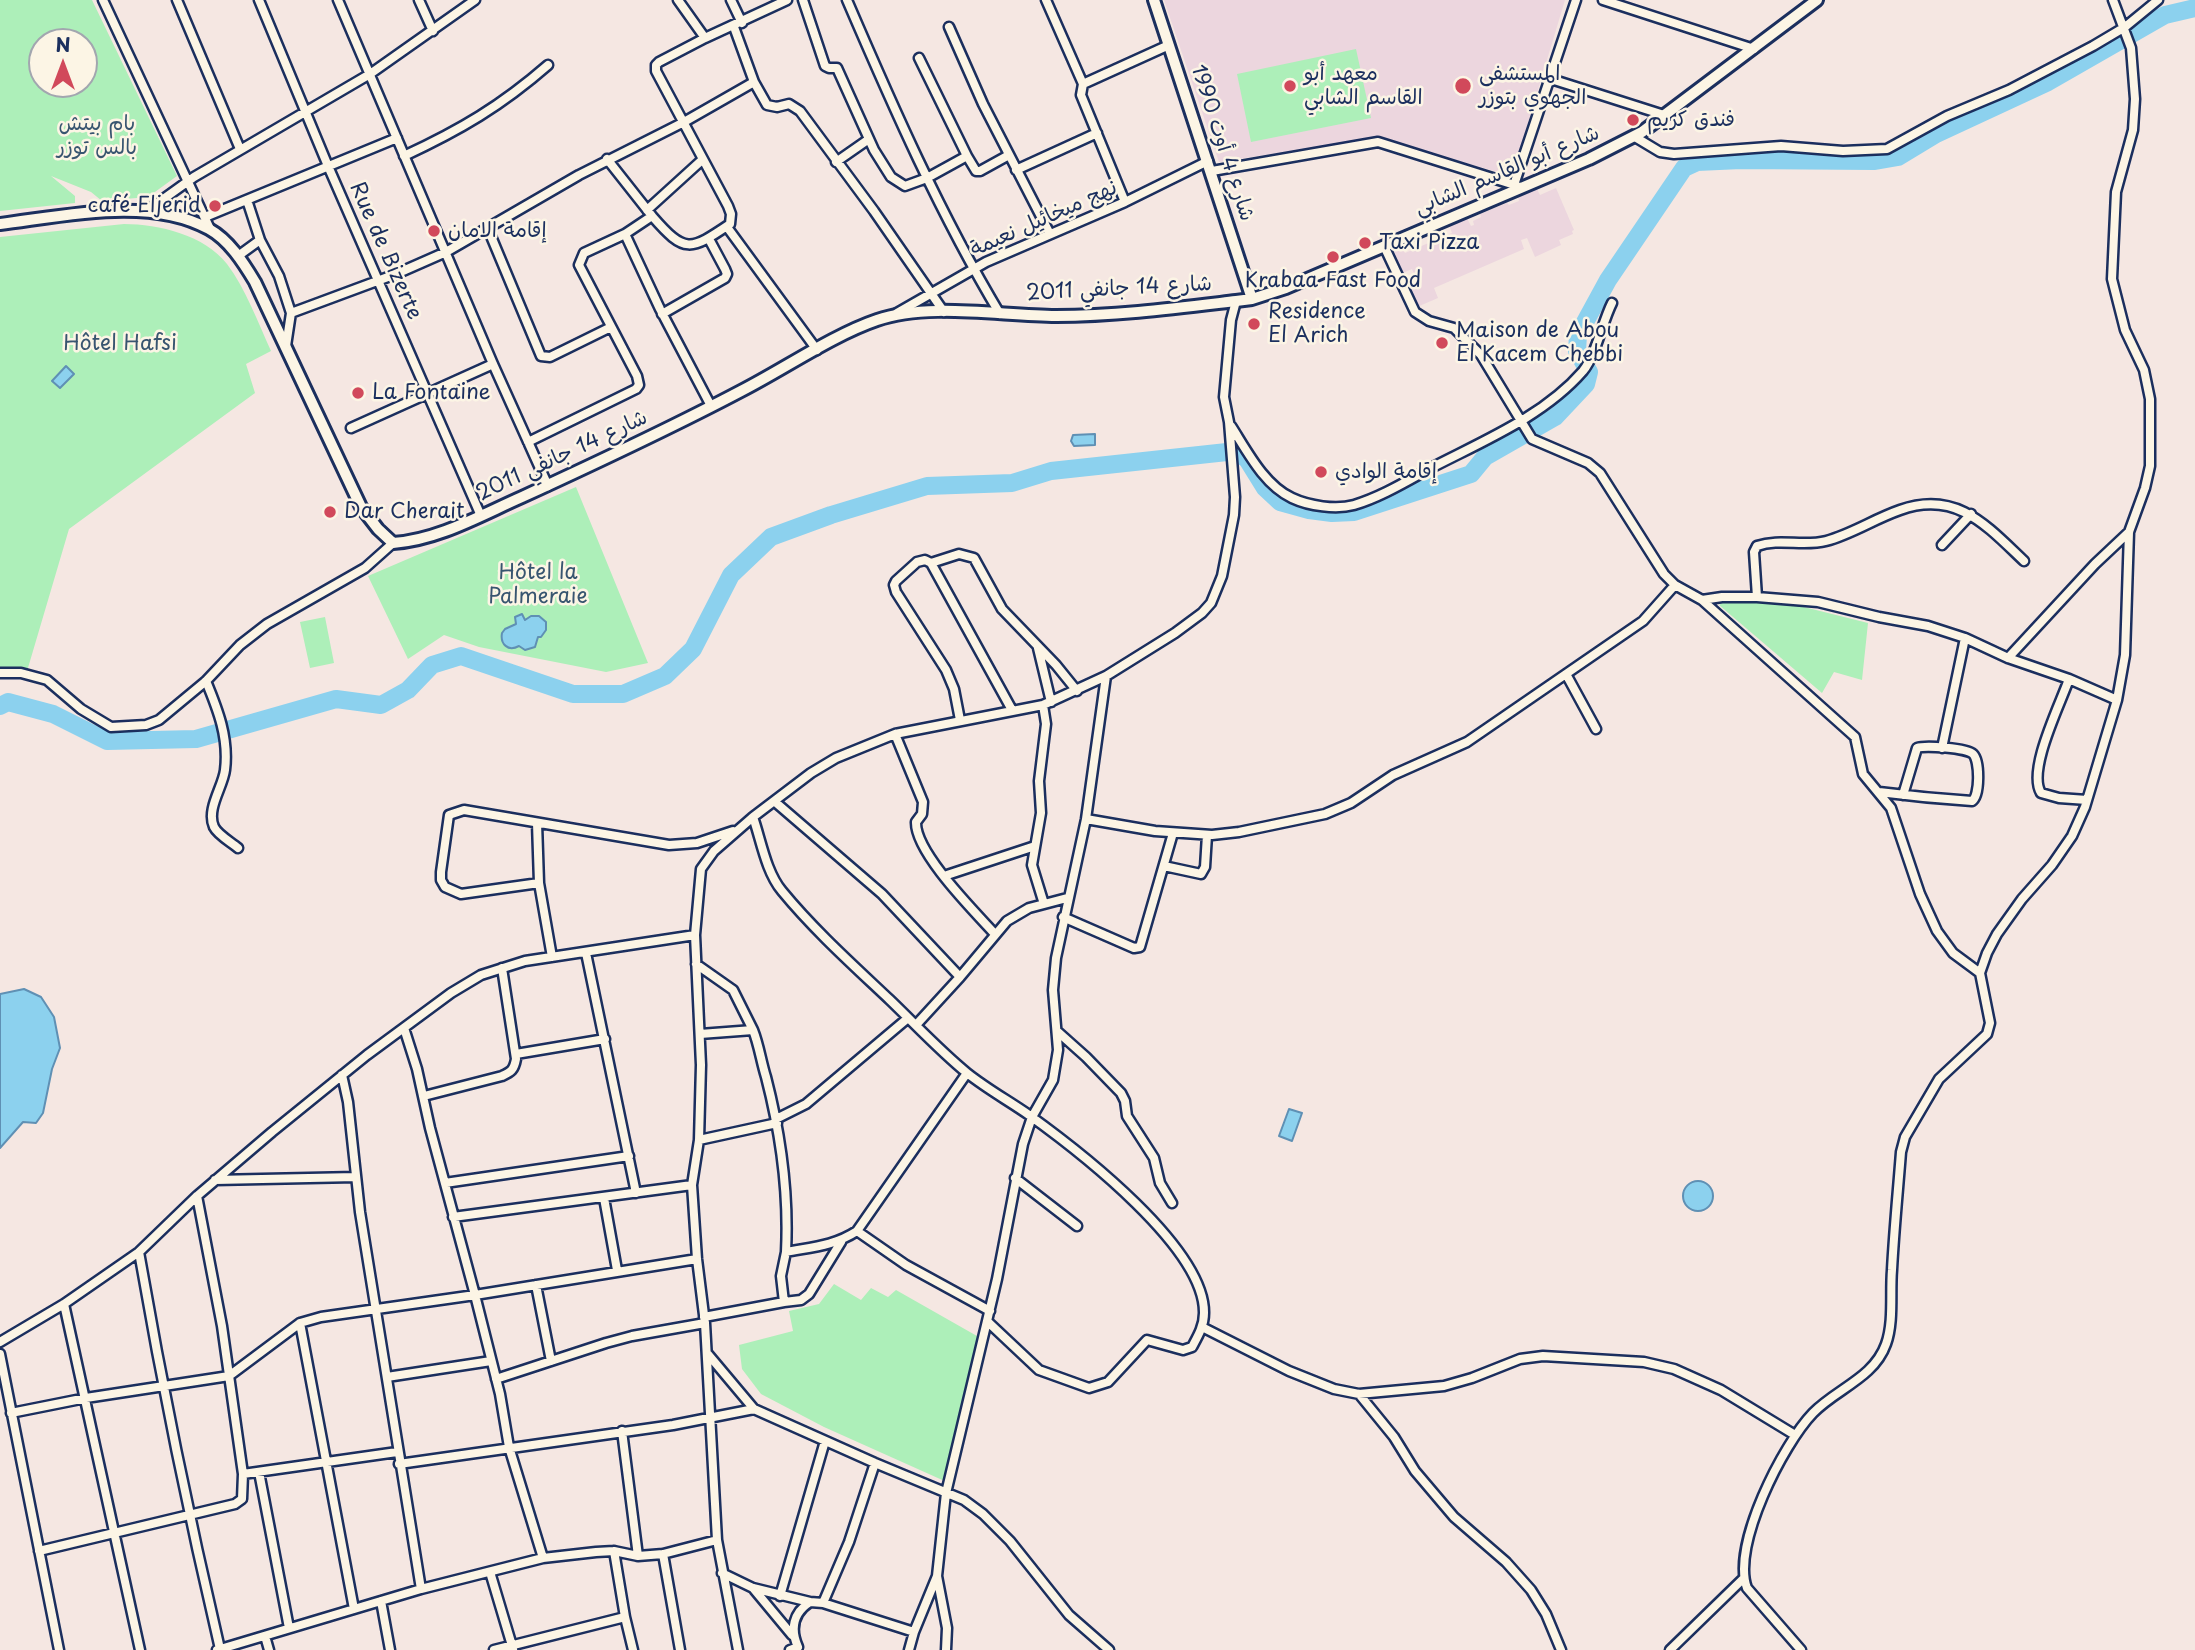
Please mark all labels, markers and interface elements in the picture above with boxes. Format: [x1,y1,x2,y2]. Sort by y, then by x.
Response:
north arrow [28,28,98,98]
text: N [55,30,71,58]
place label: معهد أبو القاسم الشابي [1304,61,1423,111]
place label: المستشفى الجهوي بتوزر [1479,61,1586,111]
street label: شارع 4 أوت 1990 [1185,62,1259,224]
marker: المستشفى الجهوي بتوزر [1453,76,1473,96]
marker: معهد أبو القاسم الشابي [1282,78,1298,94]
place label: فندق كريم [1647,107,1735,133]
park label: بام بيتش بالس توزر [57,111,137,161]
marker: فندق كريم [1625,112,1641,128]
street label: شارع أبو القاسم الشابي [1411,121,1603,221]
street label: نهج ميخائيل نعيمة [967,175,1121,263]
street label: Rue de Bizerte [343,178,427,324]
place label: café Eljerid [88,193,201,219]
marker: café Eljerid [207,198,223,214]
place label: إقامة الامان [448,218,547,244]
marker: إقامة الامان [426,223,442,239]
place label: Taxi Pizza [1379,230,1479,256]
marker: Taxi Pizza [1357,235,1373,251]
marker: Krabaa Fast Food [1325,249,1341,265]
place label: Krabaa Fast Food [1245,268,1421,294]
street label: شارع 14 جانفي 2011 [1026,272,1212,306]
place label: Residence El Arich [1268,299,1366,349]
marker: Residence El Arich [1246,316,1262,332]
place label: Maison de Abou El Kacem Chebbi [1456,318,1623,368]
park label: Hôtel Hafsi [63,331,177,357]
marker: Maison de Abou El Kacem Chebbi [1434,335,1450,351]
place label: La Fontaine [372,380,491,406]
marker: La Fontaine [350,385,366,401]
street label: شارع 14 جانفي 2011 [472,405,652,507]
place label: إقامة الوادي [1335,459,1437,485]
marker: إقامة الوادي [1313,464,1329,480]
place label: Dar Cherait [344,499,465,525]
marker: Dar Cherait [322,504,338,520]
park label: Hôtel la Palmeraie [488,560,588,610]

